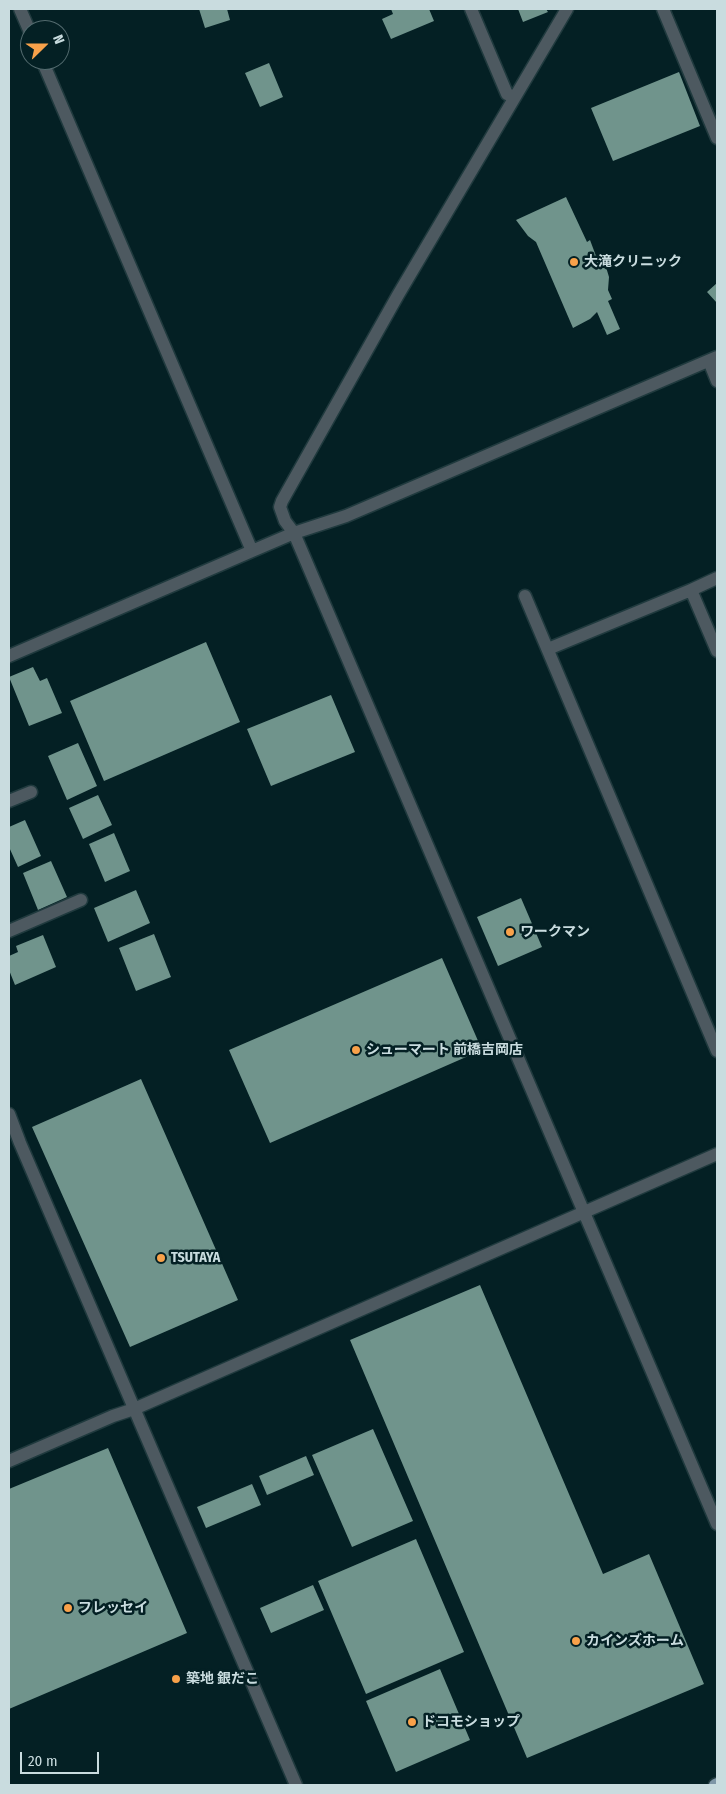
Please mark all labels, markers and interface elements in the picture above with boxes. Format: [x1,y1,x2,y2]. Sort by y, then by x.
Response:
north arrow [20,20,70,70]
text: N [49,32,68,47]
place label: 大滝クリニック [584,254,682,270]
marker: 大滝クリニック [568,256,580,268]
place label: ワークマン [520,924,590,940]
marker: ワークマン [504,926,516,938]
place label: シューマート 前橋吉岡店 [366,1042,523,1058]
marker: シューマート 前橋吉岡店 [350,1044,362,1056]
place label: TSUTAYA [171,1250,220,1266]
marker: TSUTAYA [155,1252,167,1264]
place label: フレッセイ [78,1600,148,1616]
marker: フレッセイ [62,1602,74,1614]
place label: カインズホーム [586,1633,684,1649]
marker: カインズホーム [570,1635,582,1647]
place label: 築地 銀だこ [186,1671,259,1687]
marker: 築地 銀だこ [170,1673,182,1685]
place label: ドコモショップ [422,1714,520,1730]
marker: ドコモショップ [406,1716,418,1728]
scale bar [22,1742,101,1774]
text: 20 m [28,1752,58,1770]

